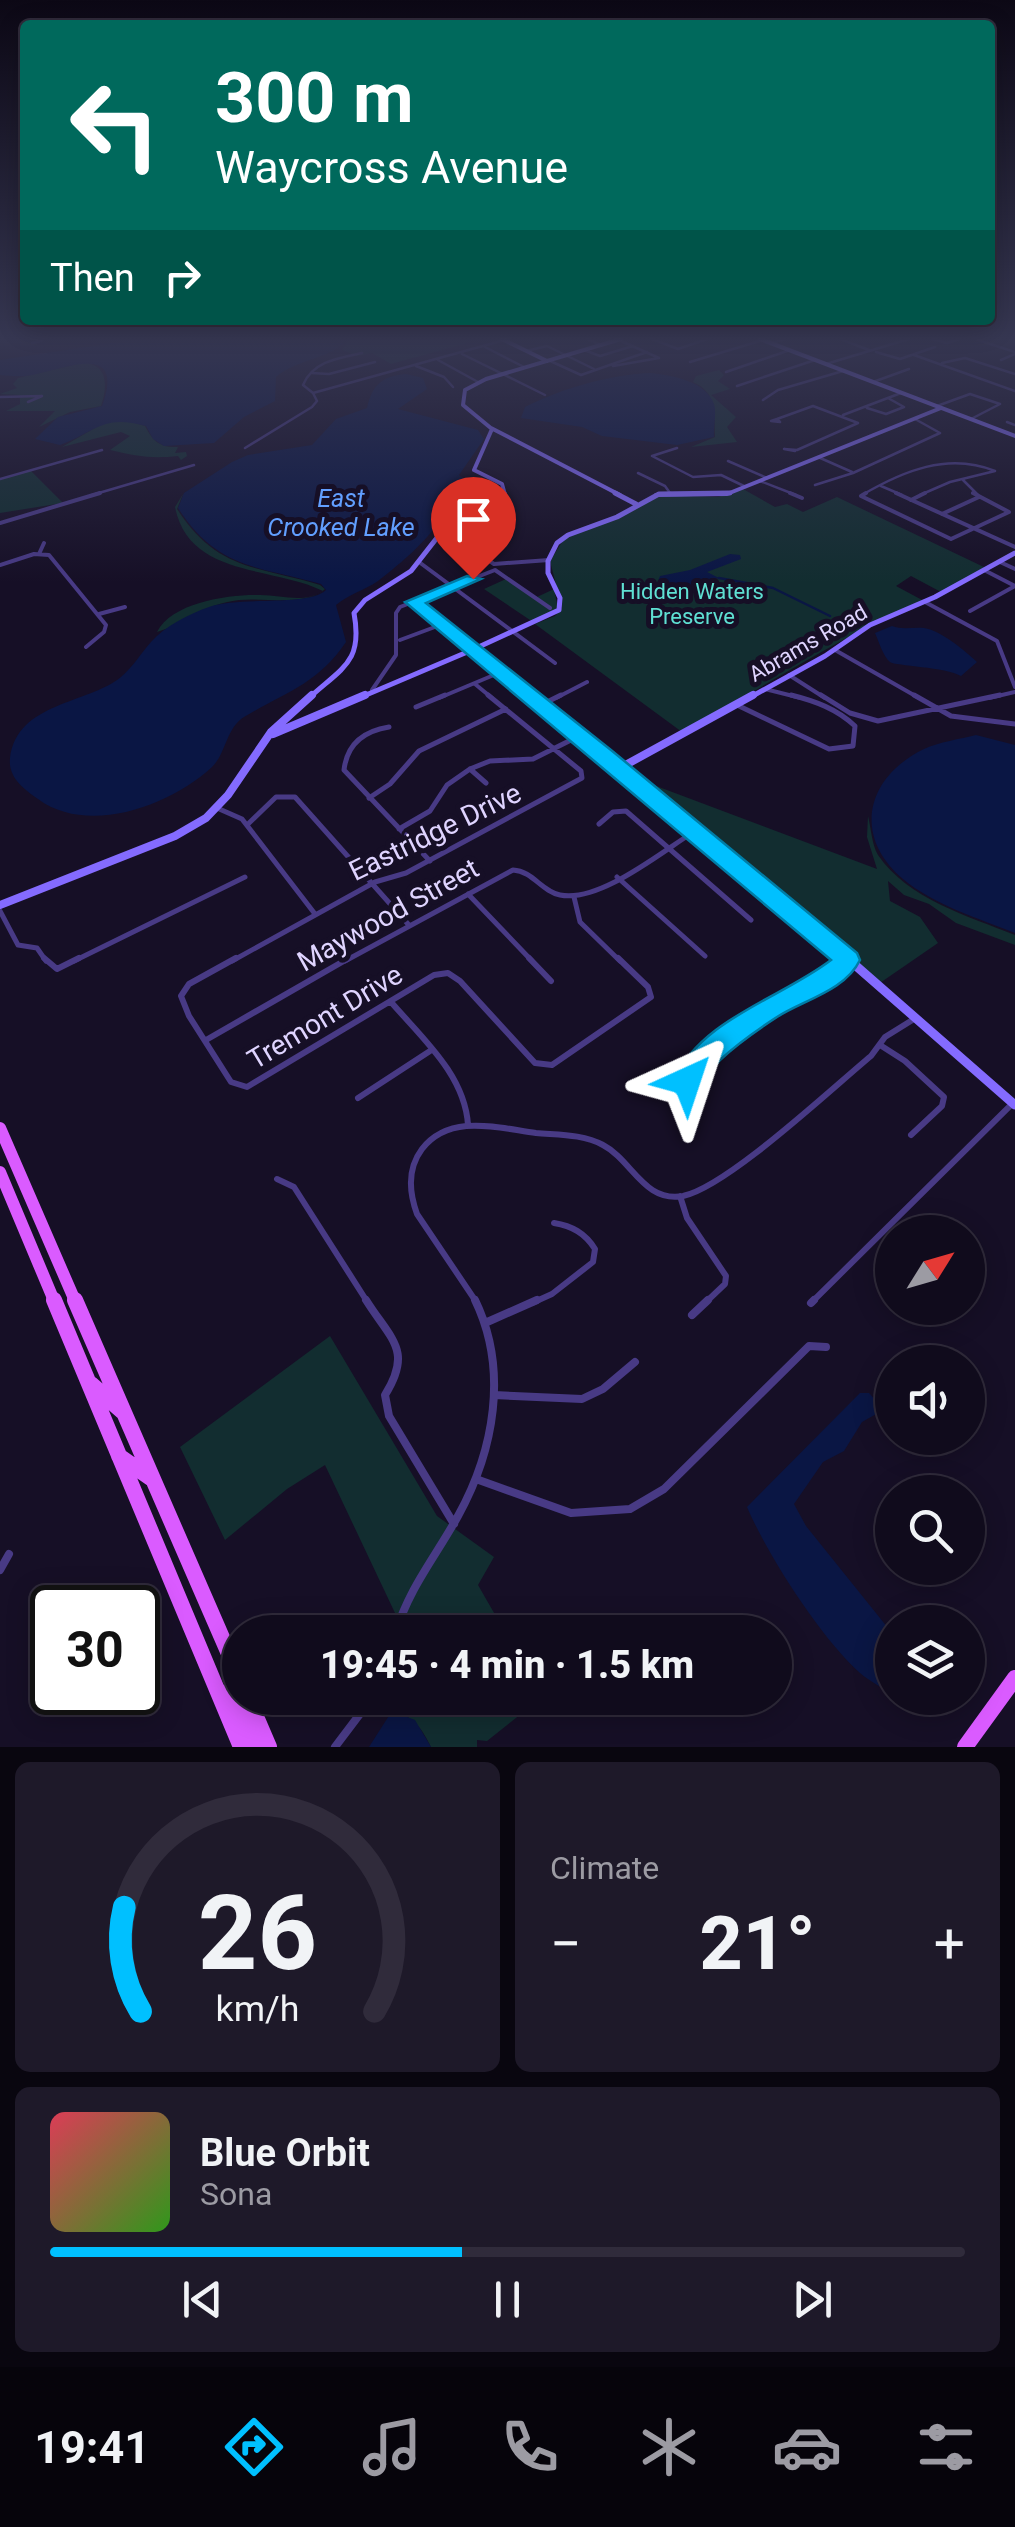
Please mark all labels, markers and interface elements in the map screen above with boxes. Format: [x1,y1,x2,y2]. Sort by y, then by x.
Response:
text: 300 m [215,57,414,139]
icon: left [50,60,180,190]
text: Waycross Avenue [215,141,568,194]
icon: right [155,250,210,305]
text: Then [50,256,135,300]
pin [431,477,516,580]
water label: East Crooked Lake [267,484,415,542]
icon: arrive [446,492,501,547]
park label: Hidden Waters Preserve [620,579,764,629]
street label: Abrams Road [744,599,872,687]
street label: Eastridge Drive [344,776,526,888]
street label: Maywood Street [292,852,484,978]
street label: Tremont Drive [242,958,408,1076]
position arrow [635,1029,739,1133]
north arrow [875,1215,985,1325]
map controls [875,1215,985,1715]
button: sound [875,1345,985,1455]
button: search [875,1475,985,1585]
speed limit sign: 30 [30,1585,160,1715]
button: layers [875,1605,985,1715]
text: 19:45 · 4 min · 1.5 km [320,1643,694,1687]
text: Climate [550,1849,659,1887]
text: 26 [198,1873,317,1994]
text: 21° [700,1899,816,1987]
text: − [550,1912,581,1976]
text: + [934,1912,965,1976]
text: km/h [216,1988,299,2030]
text: Blue Orbit [200,2131,370,2175]
text: Sona [200,2175,272,2213]
icon: previous [175,2272,230,2327]
icon: pause [480,2272,535,2327]
icon: next [785,2272,840,2327]
icon: directions [219,2412,289,2482]
icon: music [357,2412,427,2482]
icon: phone [495,2412,565,2482]
icon: climate [634,2412,704,2482]
icon: car [772,2412,842,2482]
icon: filters [911,2412,981,2482]
text: 19:41 [34,2421,150,2474]

